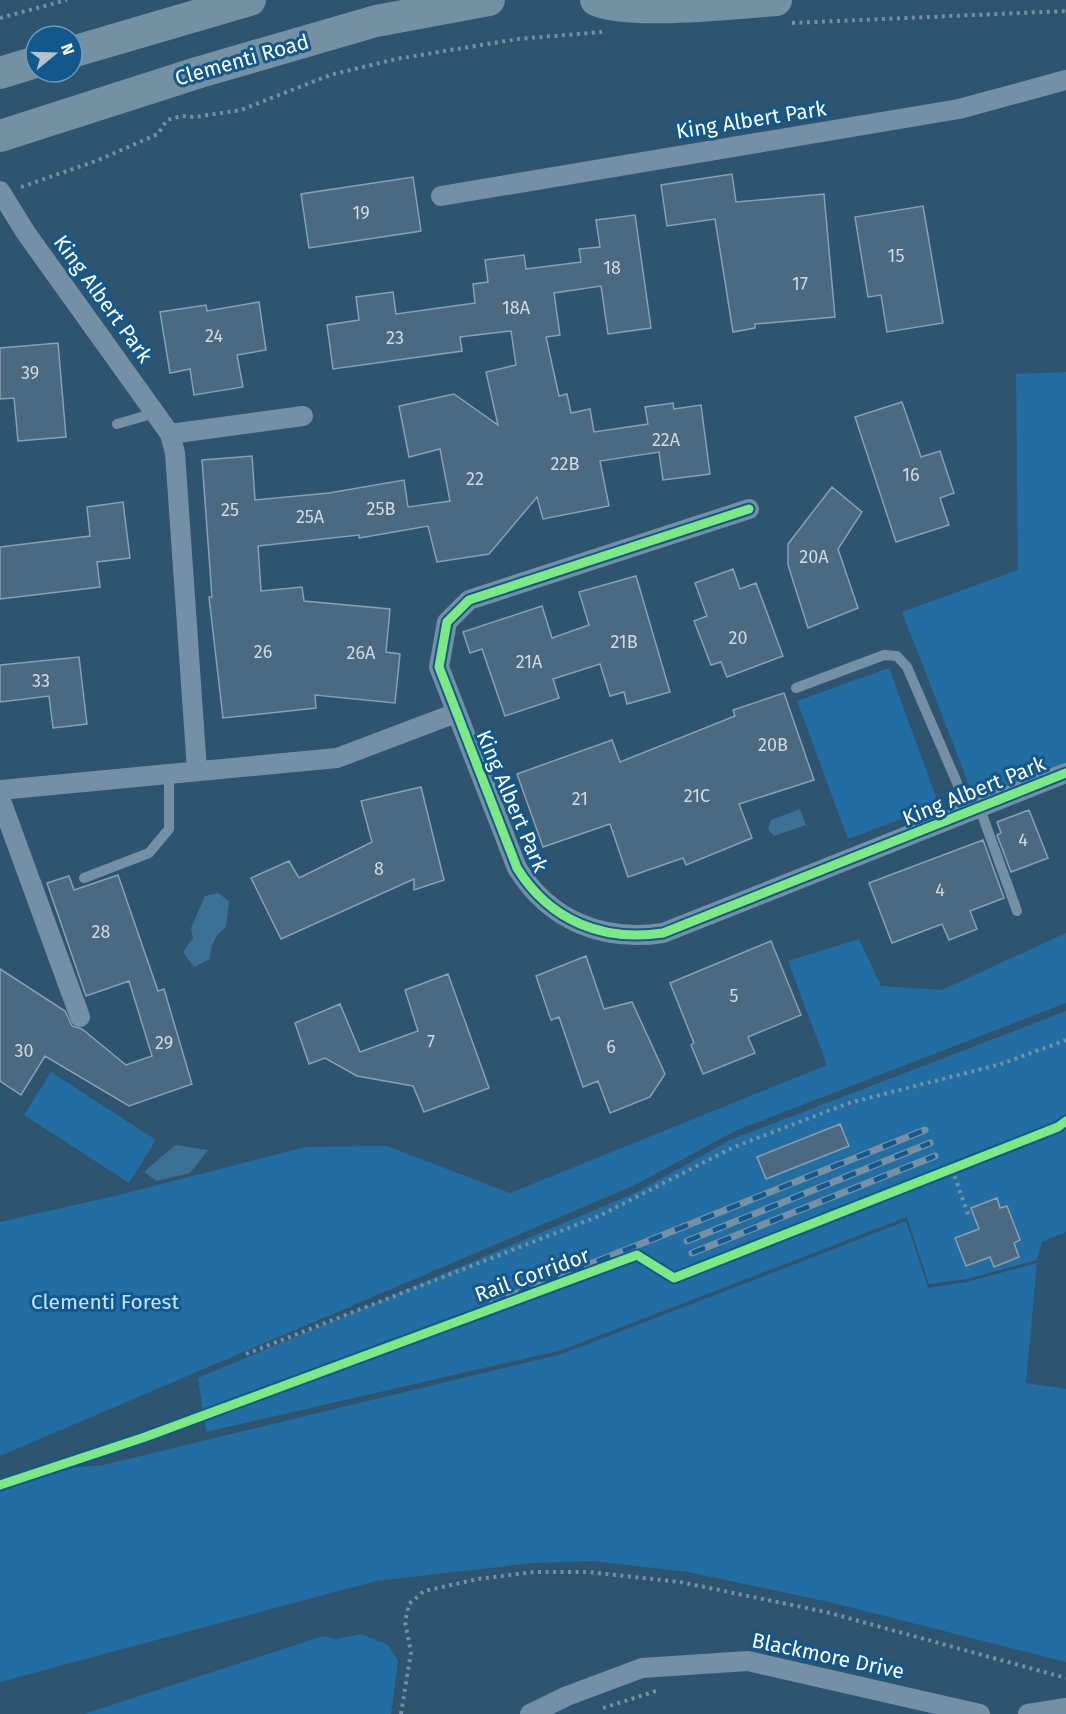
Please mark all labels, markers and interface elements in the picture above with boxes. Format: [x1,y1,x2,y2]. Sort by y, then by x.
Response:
north arrow [24,24,84,84]
street label: Clementi Road [172,28,312,92]
text: N [57,41,78,57]
street label: King Albert Park [674,95,828,145]
house number: 19 [352,202,370,224]
street label: King Albert Park [48,230,158,368]
house number: 15 [888,245,904,267]
house number: 18 [603,257,621,279]
house number: 17 [792,273,808,295]
house number: 18A [502,297,531,319]
house number: 24 [205,325,223,347]
house number: 23 [386,327,404,349]
house number: 39 [21,362,39,384]
house number: 22A [652,429,681,451]
house number: 22B [551,453,579,475]
house number: 16 [902,464,920,486]
house number: 22 [466,468,484,490]
house number: 25B [367,498,395,520]
house number: 25 [221,499,239,521]
house number: 25A [296,506,325,528]
house number: 20A [799,546,829,568]
house number: 20 [729,627,747,649]
house number: 21B [610,631,638,653]
house number: 26 [254,641,272,663]
house number: 26A [347,642,376,664]
house number: 21A [516,651,543,673]
house number: 33 [32,670,50,692]
street label: King Albert Park [470,726,554,876]
house number: 20B [758,734,788,756]
street label: King Albert Park [899,750,1049,831]
house number: 21C [684,785,710,807]
house number: 21 [572,788,588,810]
house number: 4 [1018,829,1028,851]
house number: 8 [374,858,384,880]
house number: 4 [935,879,945,901]
house number: 28 [92,921,110,943]
house number: 5 [729,985,739,1007]
house number: 7 [427,1031,435,1053]
house number: 29 [155,1032,173,1054]
house number: 6 [606,1036,616,1058]
house number: 30 [14,1040,34,1062]
street label: Rail Corridor [471,1242,593,1308]
park label: Clementi Forest [31,1289,179,1315]
street label: Blackmore Drive [749,1627,907,1685]

